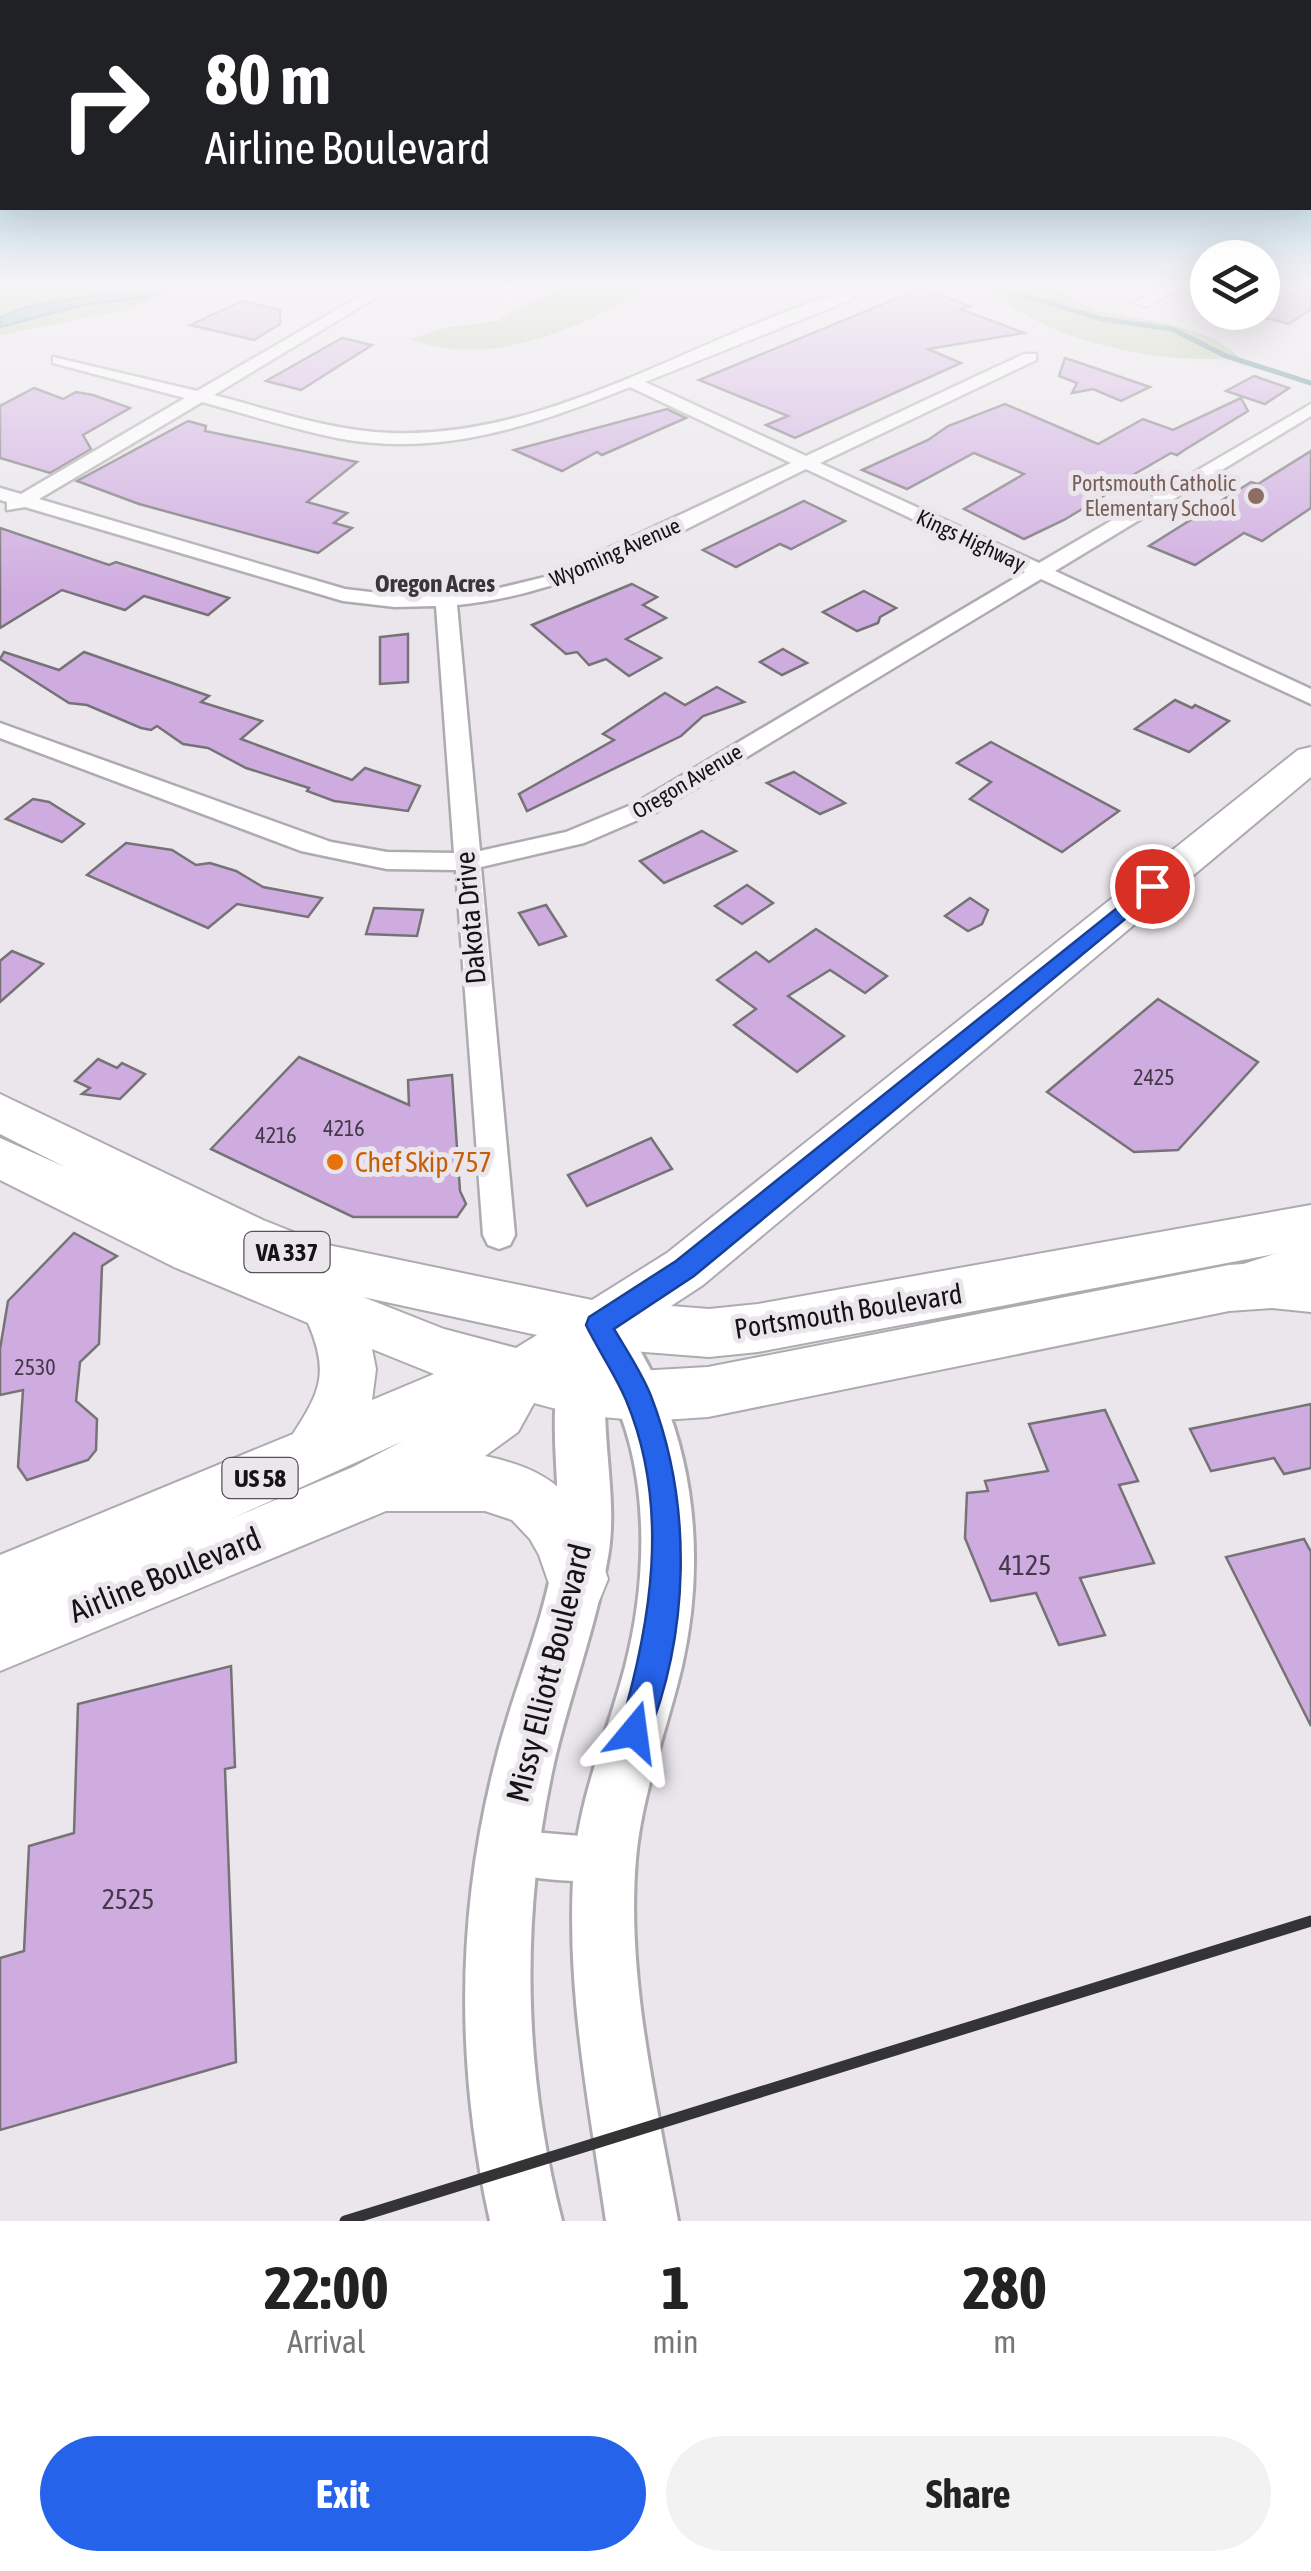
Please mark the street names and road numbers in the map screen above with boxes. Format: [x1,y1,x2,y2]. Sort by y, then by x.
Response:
street label: Kings Highway [913,504,1029,576]
street label: Wyoming Avenue [546,512,684,592]
street label: Oregon Avenue [627,738,747,824]
street label: Dakota Drive [448,850,492,986]
road number: VA 337 [244,1232,330,1272]
street label: Portsmouth Boulevard [732,1277,964,1345]
road number: US 58 [222,1458,298,1498]
street label: Airline Boulevard [64,1519,266,1630]
street label: Missy Elliott Boulevard [498,1540,599,1806]

